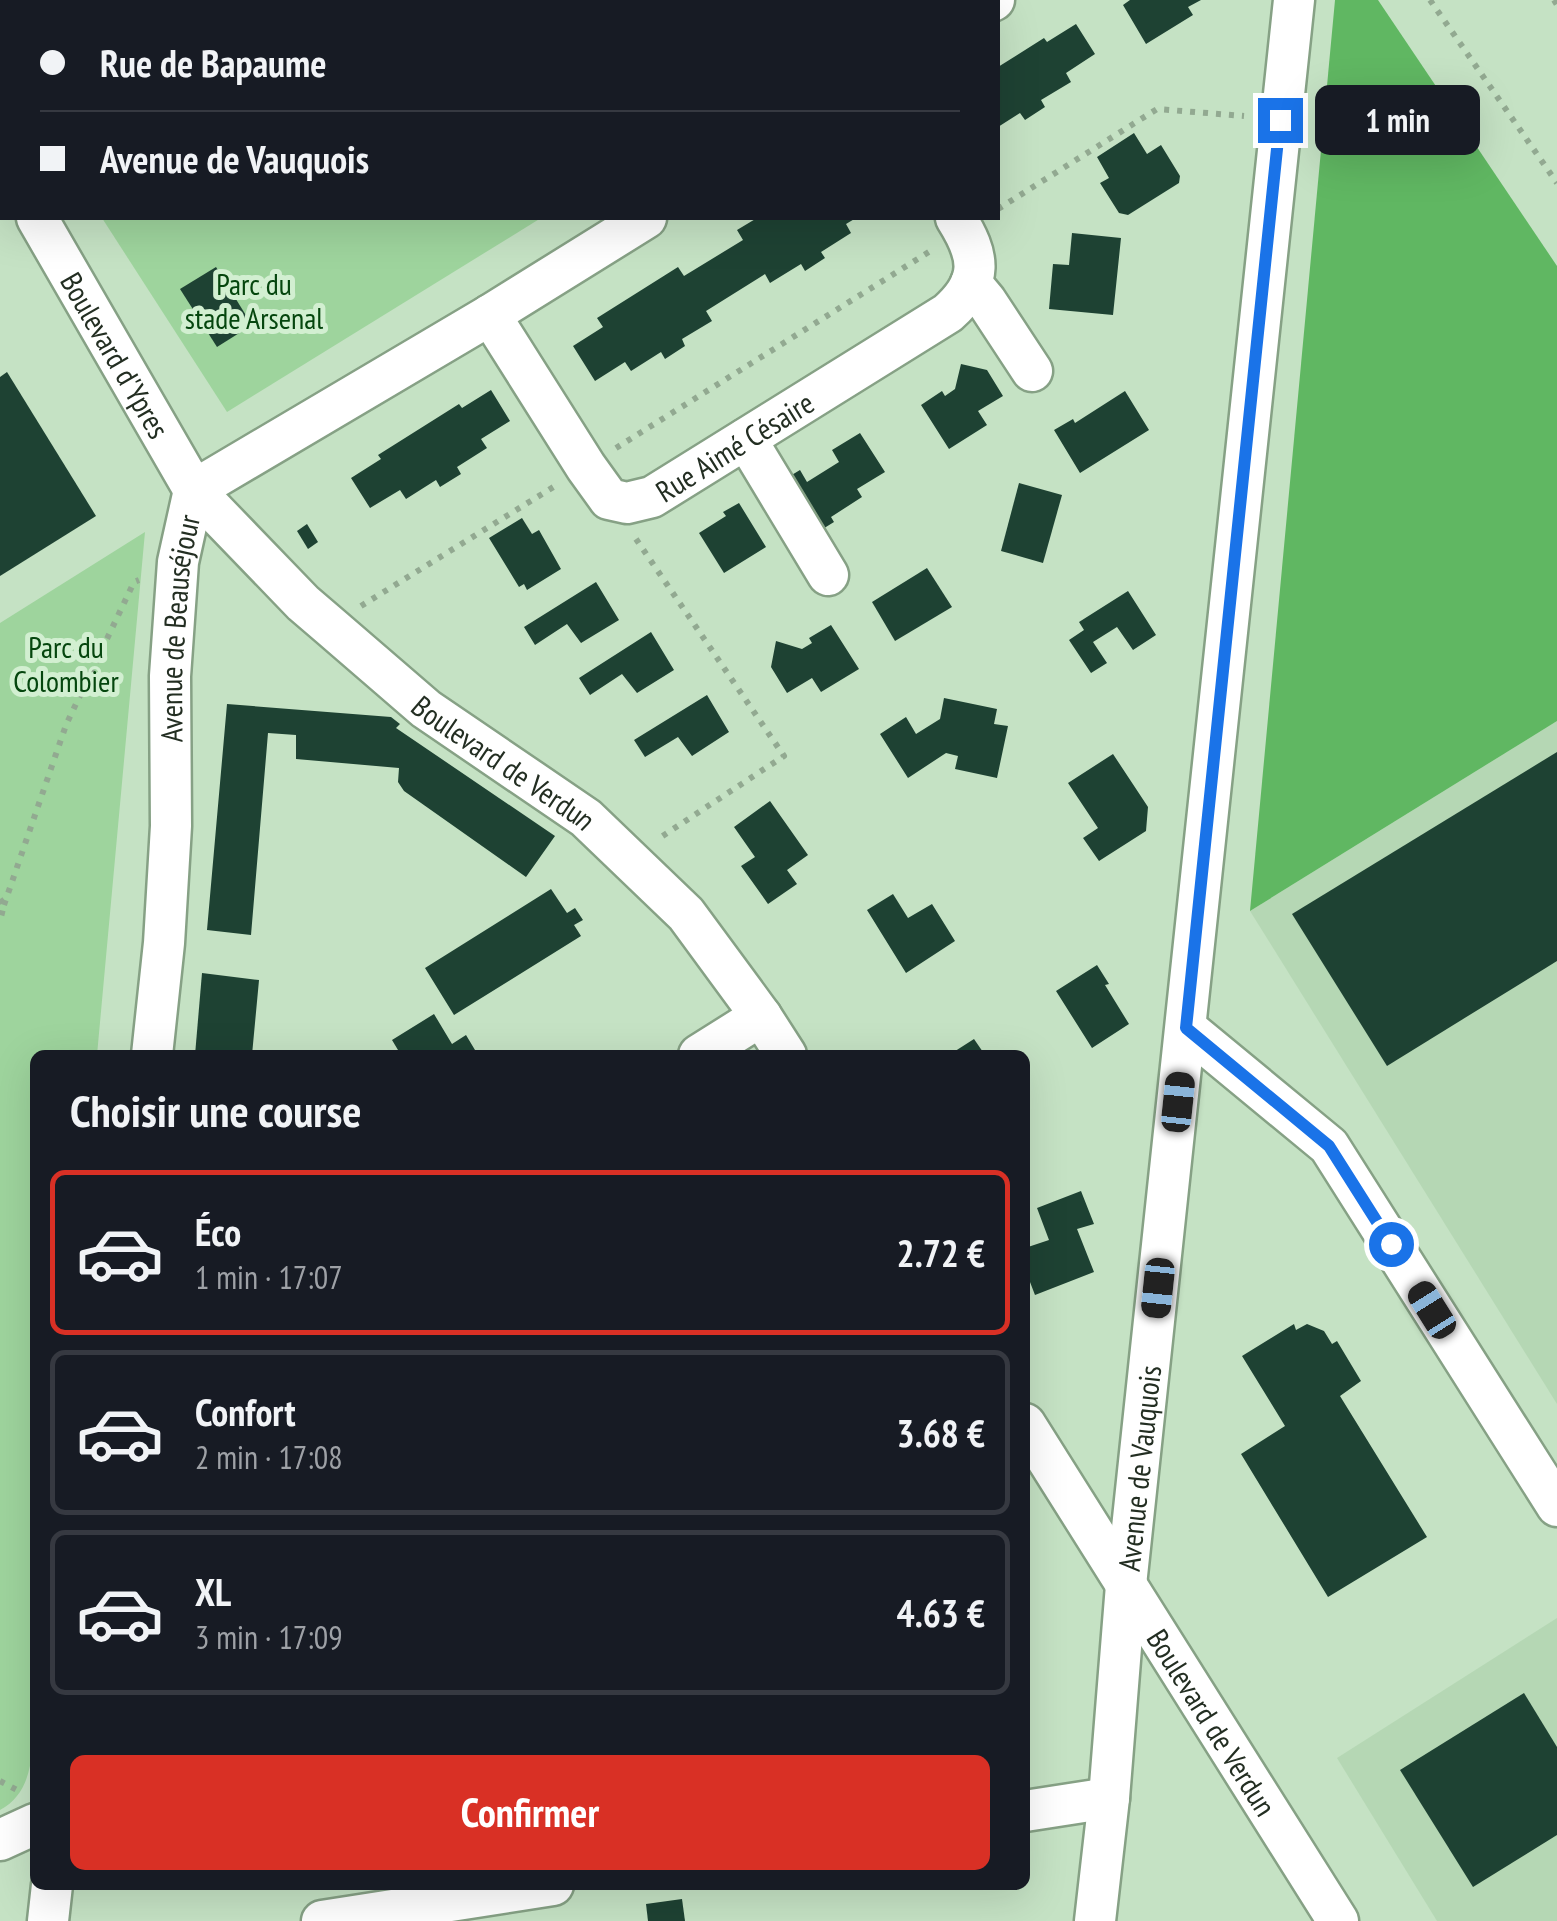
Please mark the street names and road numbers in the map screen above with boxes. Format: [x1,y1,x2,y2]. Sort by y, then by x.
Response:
street label: Boulevard d'Ypres [53,265,179,445]
street label: Rue Aimé Césaire [648,382,820,510]
street label: Avenue de Beauséjour [150,510,208,742]
street label: Boulevard de Verdun [404,686,605,837]
street label: Avenue de Vauquois [1108,1363,1169,1573]
street label: Boulevard de Verdun [1139,1621,1286,1823]

